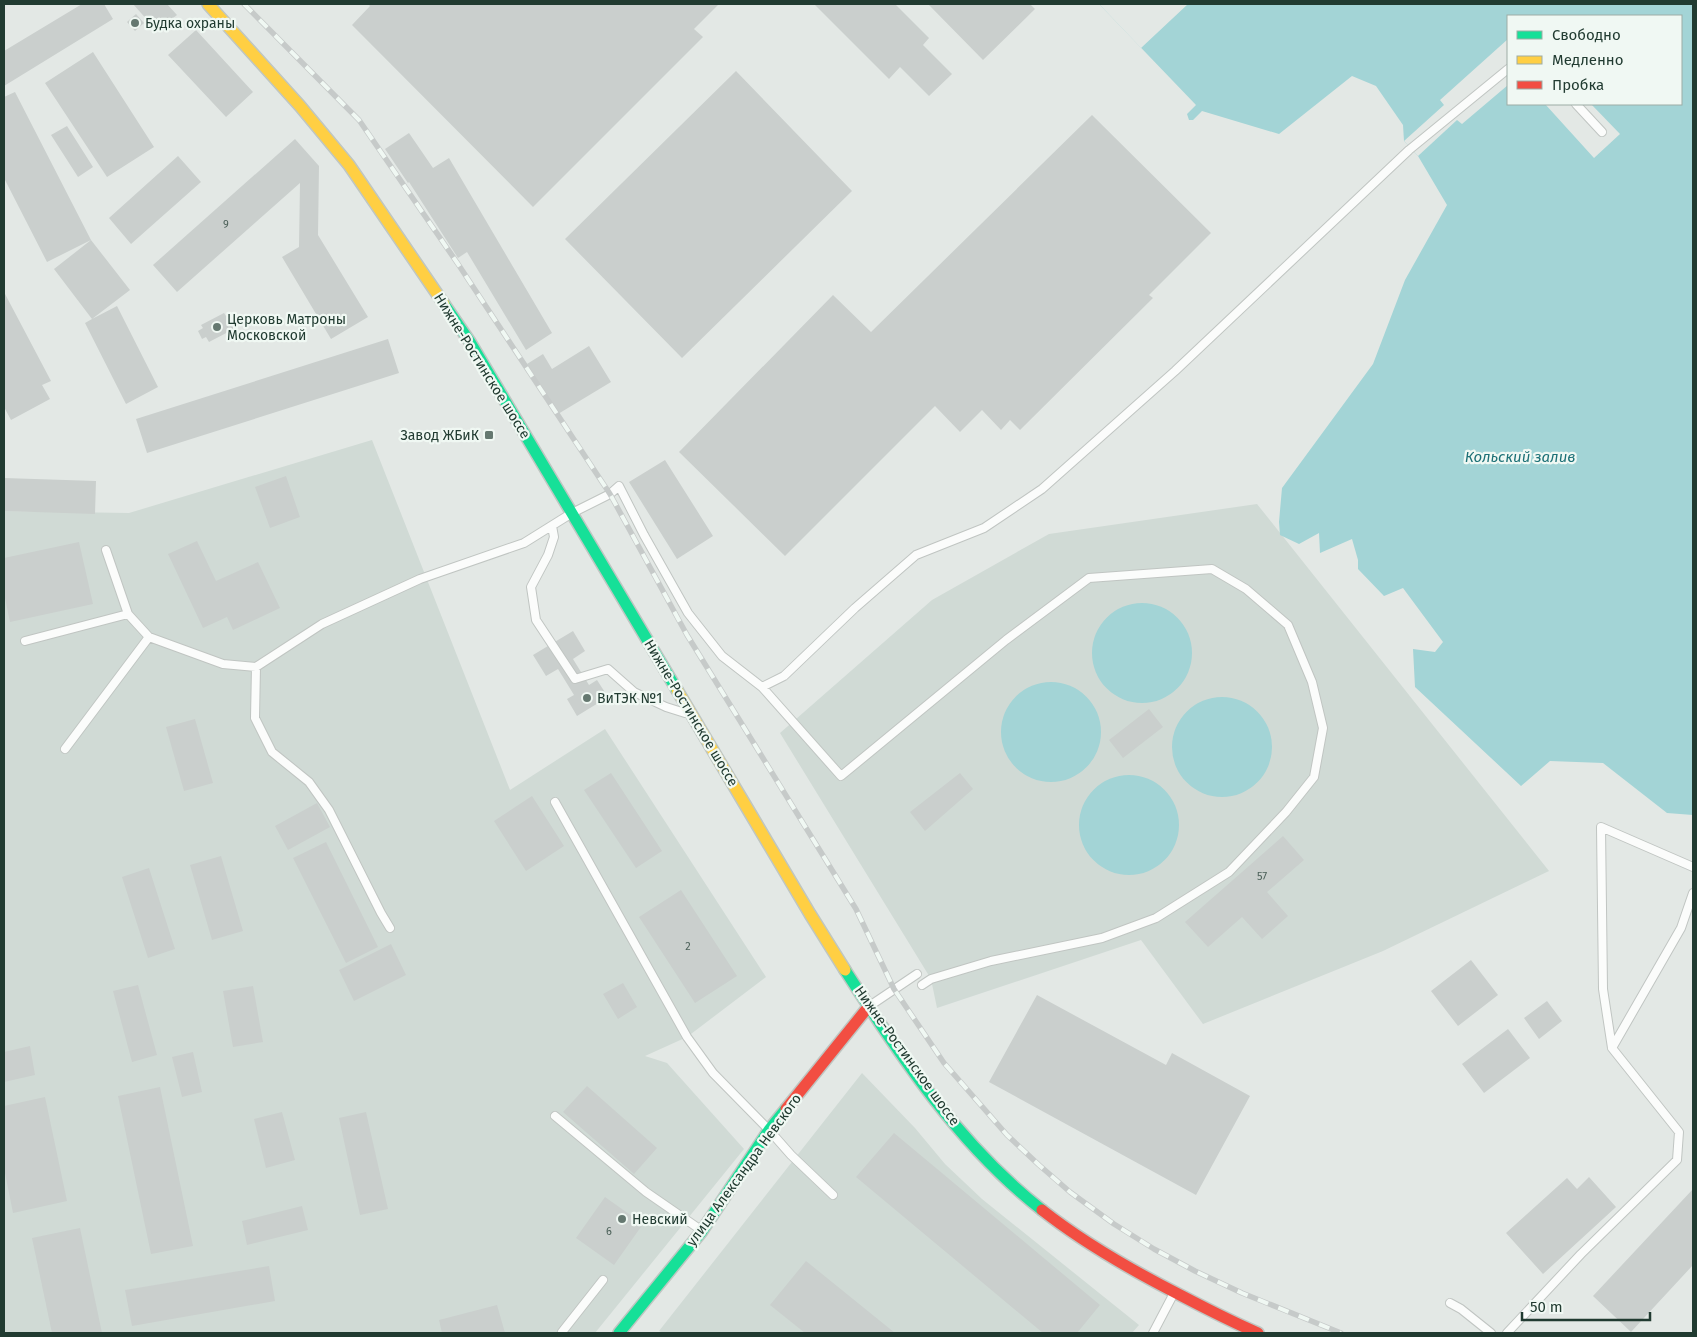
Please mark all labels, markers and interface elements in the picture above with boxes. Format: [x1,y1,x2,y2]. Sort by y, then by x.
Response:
place label: Будка охраны [145,15,235,32]
legend [1507,15,1682,105]
marker: Будка охраны [129,17,141,29]
text: Свободно [1552,26,1621,44]
text: Медленно [1552,51,1624,69]
text: Пробка [1552,76,1604,94]
house number: 9 [223,218,229,231]
street label: Нижне-Ростинское шоссе [430,290,534,442]
place label: Церковь Матроны Московской [227,311,346,344]
marker: Церковь Матроны Московской [211,321,223,333]
place label: Завод ЖБиК [400,427,480,444]
marker: Завод ЖБиК [483,429,495,441]
water label: Кольский залив [1465,448,1575,466]
street label: Нижне-Ростинское шоссе [640,636,742,790]
place label: ВиТЭК №1 [597,690,662,707]
marker: ВиТЭК №1 [581,692,593,704]
house number: 57 [1257,870,1267,883]
house number: 2 [685,940,691,953]
street label: Нижне-Ростинское шоссе [851,983,963,1129]
street label: улица Александра Невского [683,1090,805,1250]
place label: Невский [632,1211,688,1228]
marker: Невский [616,1213,628,1225]
house number: 6 [606,1225,612,1238]
scale bar [1522,1290,1650,1322]
text: 50 m [1530,1298,1563,1316]

